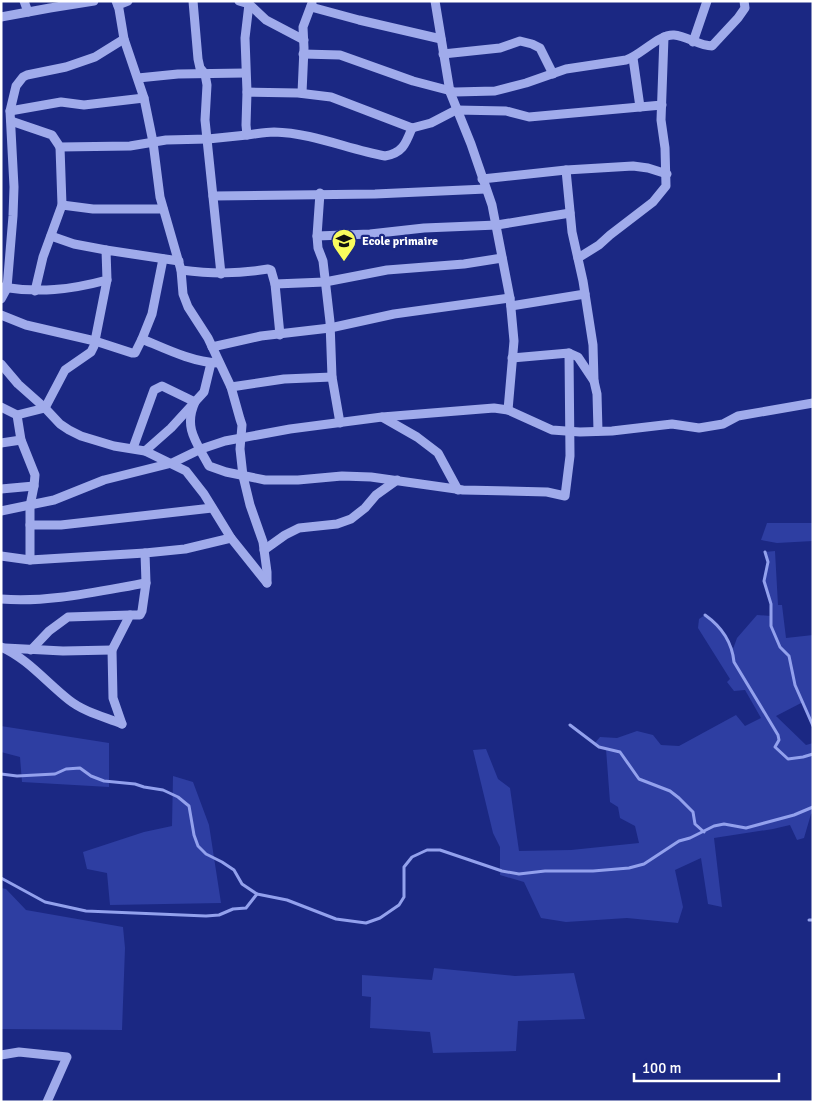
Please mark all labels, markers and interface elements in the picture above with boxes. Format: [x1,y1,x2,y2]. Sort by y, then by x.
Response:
school or university icon: Ecole primaire [331,228,357,262]
place label: Ecole primaire [362,234,438,249]
scale bar [634,1050,779,1082]
text: 100 m [642,1059,682,1077]

